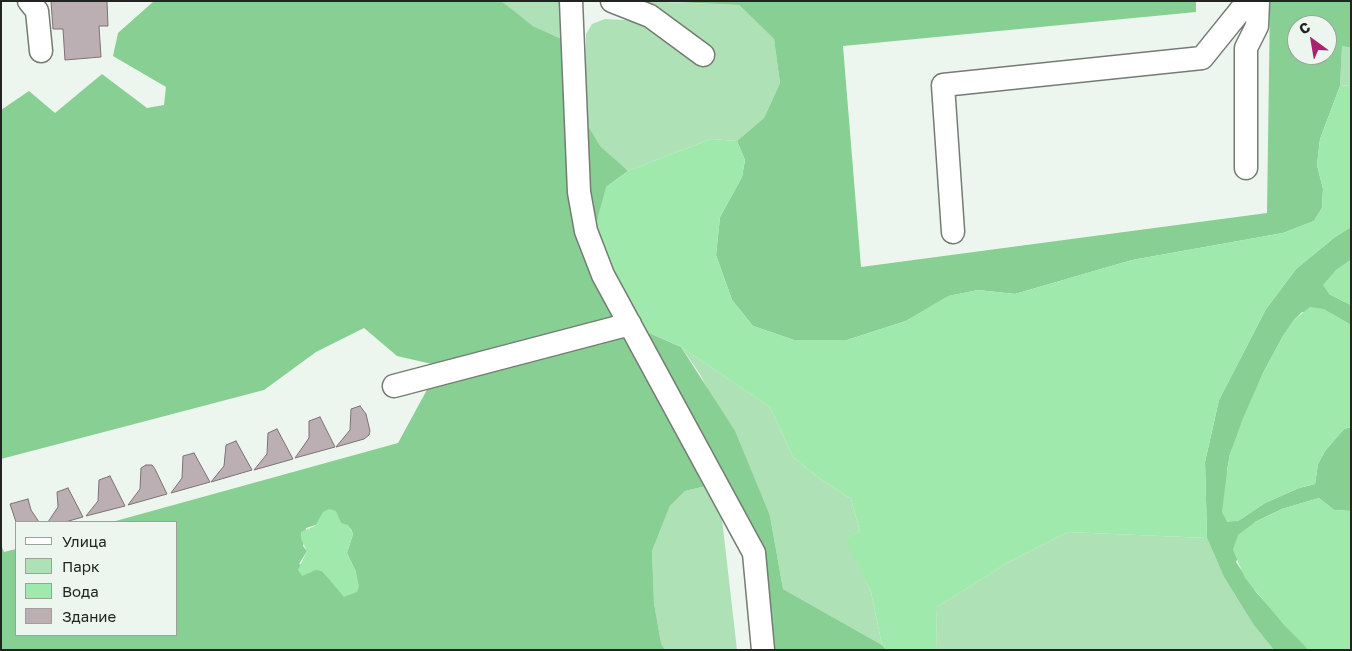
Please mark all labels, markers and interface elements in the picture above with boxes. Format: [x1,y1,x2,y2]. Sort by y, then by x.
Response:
north arrow [1287,15,1337,65]
text: С [1296,18,1313,38]
legend [15,521,178,636]
text: Улица [62,532,107,550]
text: Парк [62,557,100,575]
text: Вода [62,582,99,600]
text: Здание [62,607,116,625]

